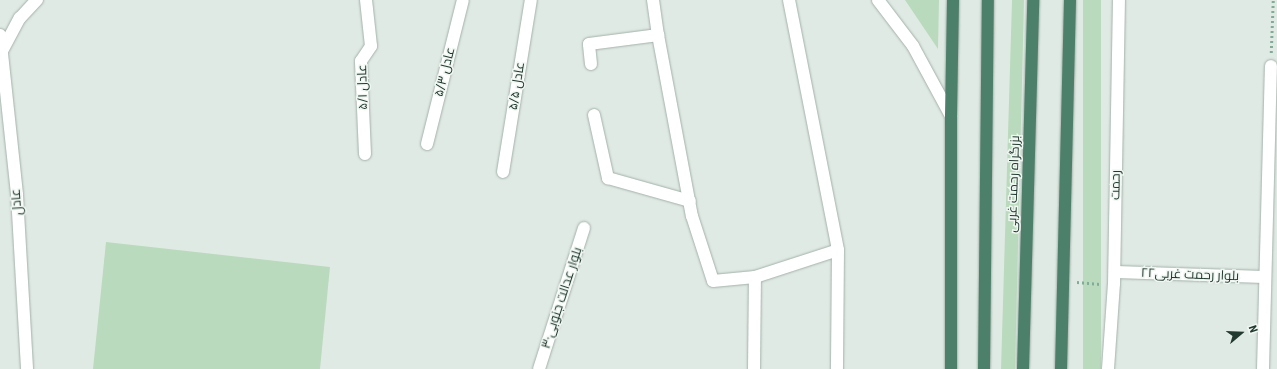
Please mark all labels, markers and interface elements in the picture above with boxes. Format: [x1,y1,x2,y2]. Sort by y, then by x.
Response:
street label: عادل ۵/۳ [431,46,459,98]
street label: عادل ۵/۵ [506,61,528,111]
street label: عادل ۵/۱ [355,64,371,110]
street label: بزرگراه رحمت غربی [1005,135,1023,233]
street label: رحمت [1108,170,1124,200]
street label: عادل [8,188,26,216]
street label: بلوار عدالت جنوبی۳۰ [538,245,586,351]
street label: بلوار رحمت غربی۲۲ [1141,265,1239,285]
north arrow [1221,313,1261,353]
text: N [1246,324,1260,334]

